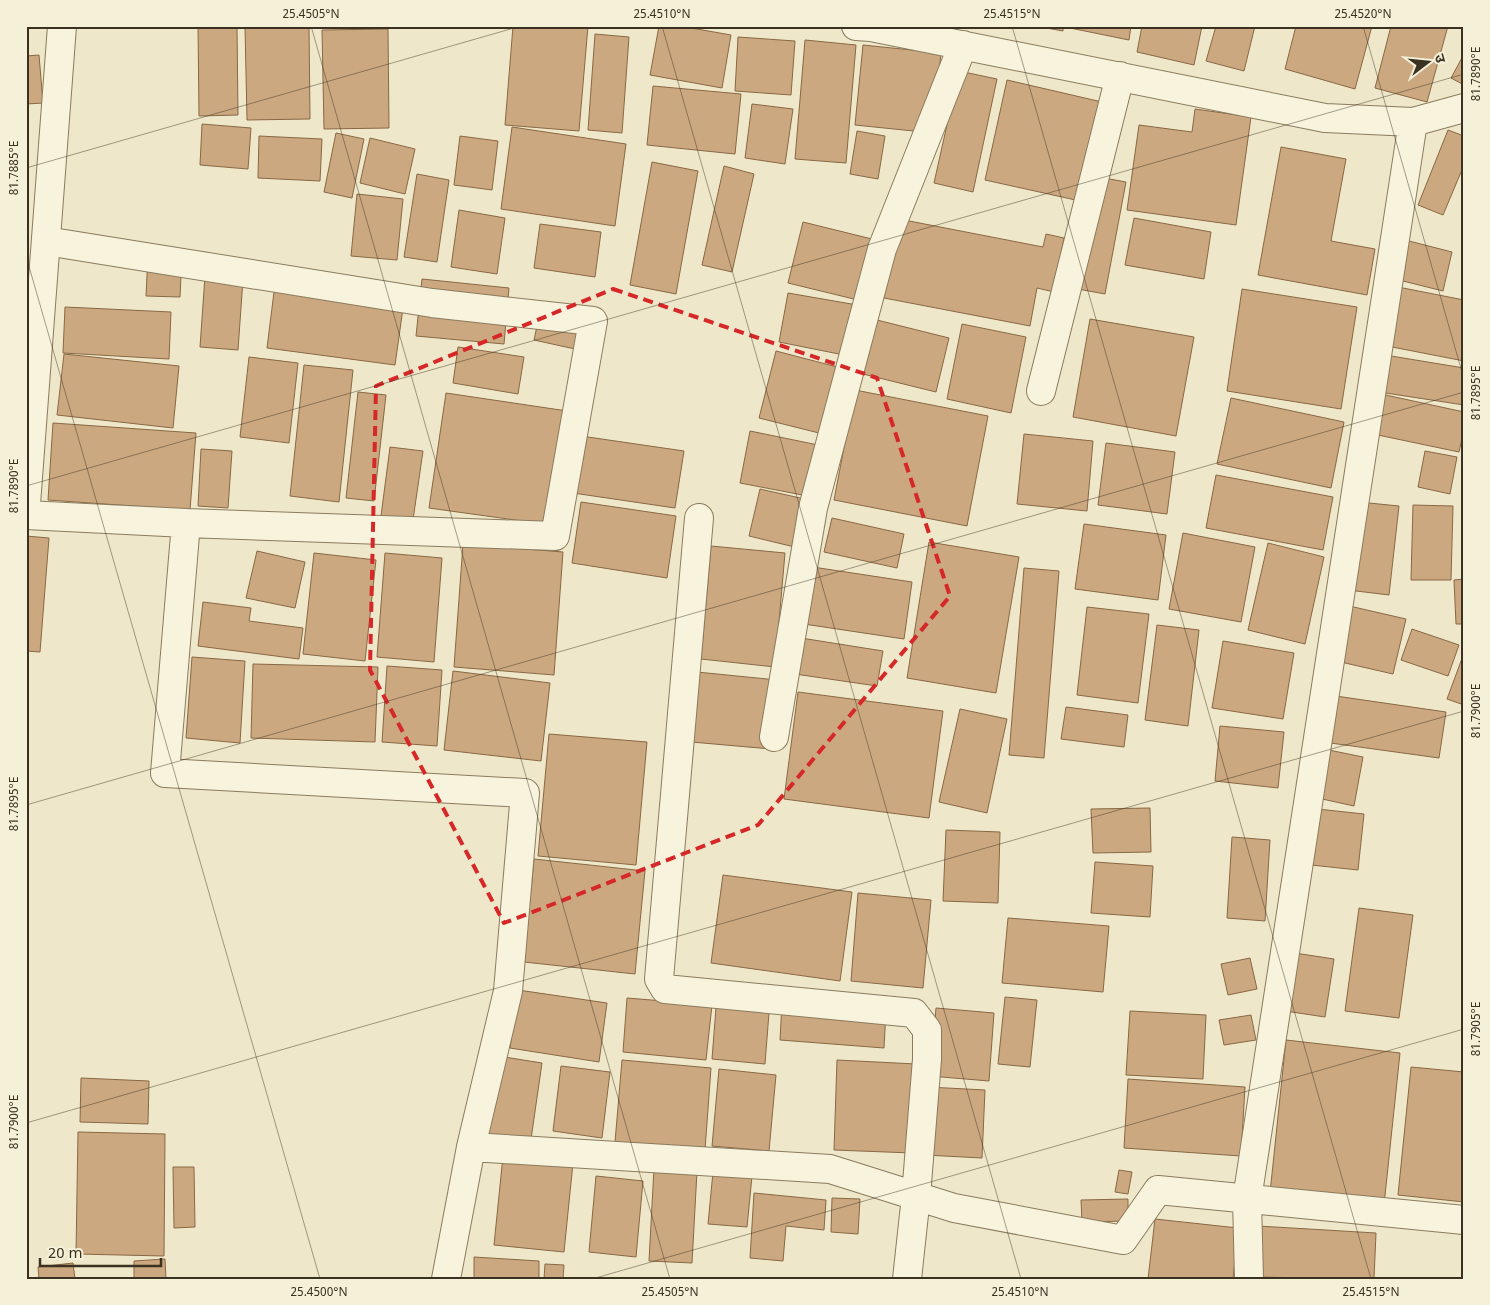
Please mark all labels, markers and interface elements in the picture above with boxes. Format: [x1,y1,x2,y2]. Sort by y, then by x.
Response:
text: 25.4505°N [282,7,340,23]
text: 25.4510°N [633,7,691,23]
text: 25.4515°N [983,7,1041,23]
text: 25.4520°N [1334,7,1392,23]
north arrow [1402,38,1452,88]
text: 81.7890°E [1469,47,1485,101]
text: उ [1429,52,1450,66]
text: 81.7885°E [7,141,23,195]
text: 81.7895°E [1469,366,1485,420]
text: 81.7890°E [7,459,23,513]
text: 81.7900°E [1469,684,1485,738]
text: 81.7895°E [7,777,23,831]
text: 81.7905°E [1469,1002,1485,1056]
text: 81.7900°E [7,1095,23,1149]
scale bar [40,1235,161,1267]
text: 20 m [48,1245,82,1264]
text: 25.4500°N [290,1285,348,1301]
text: 25.4505°N [641,1285,699,1301]
text: 25.4510°N [991,1285,1049,1301]
text: 25.4515°N [1342,1285,1400,1301]

